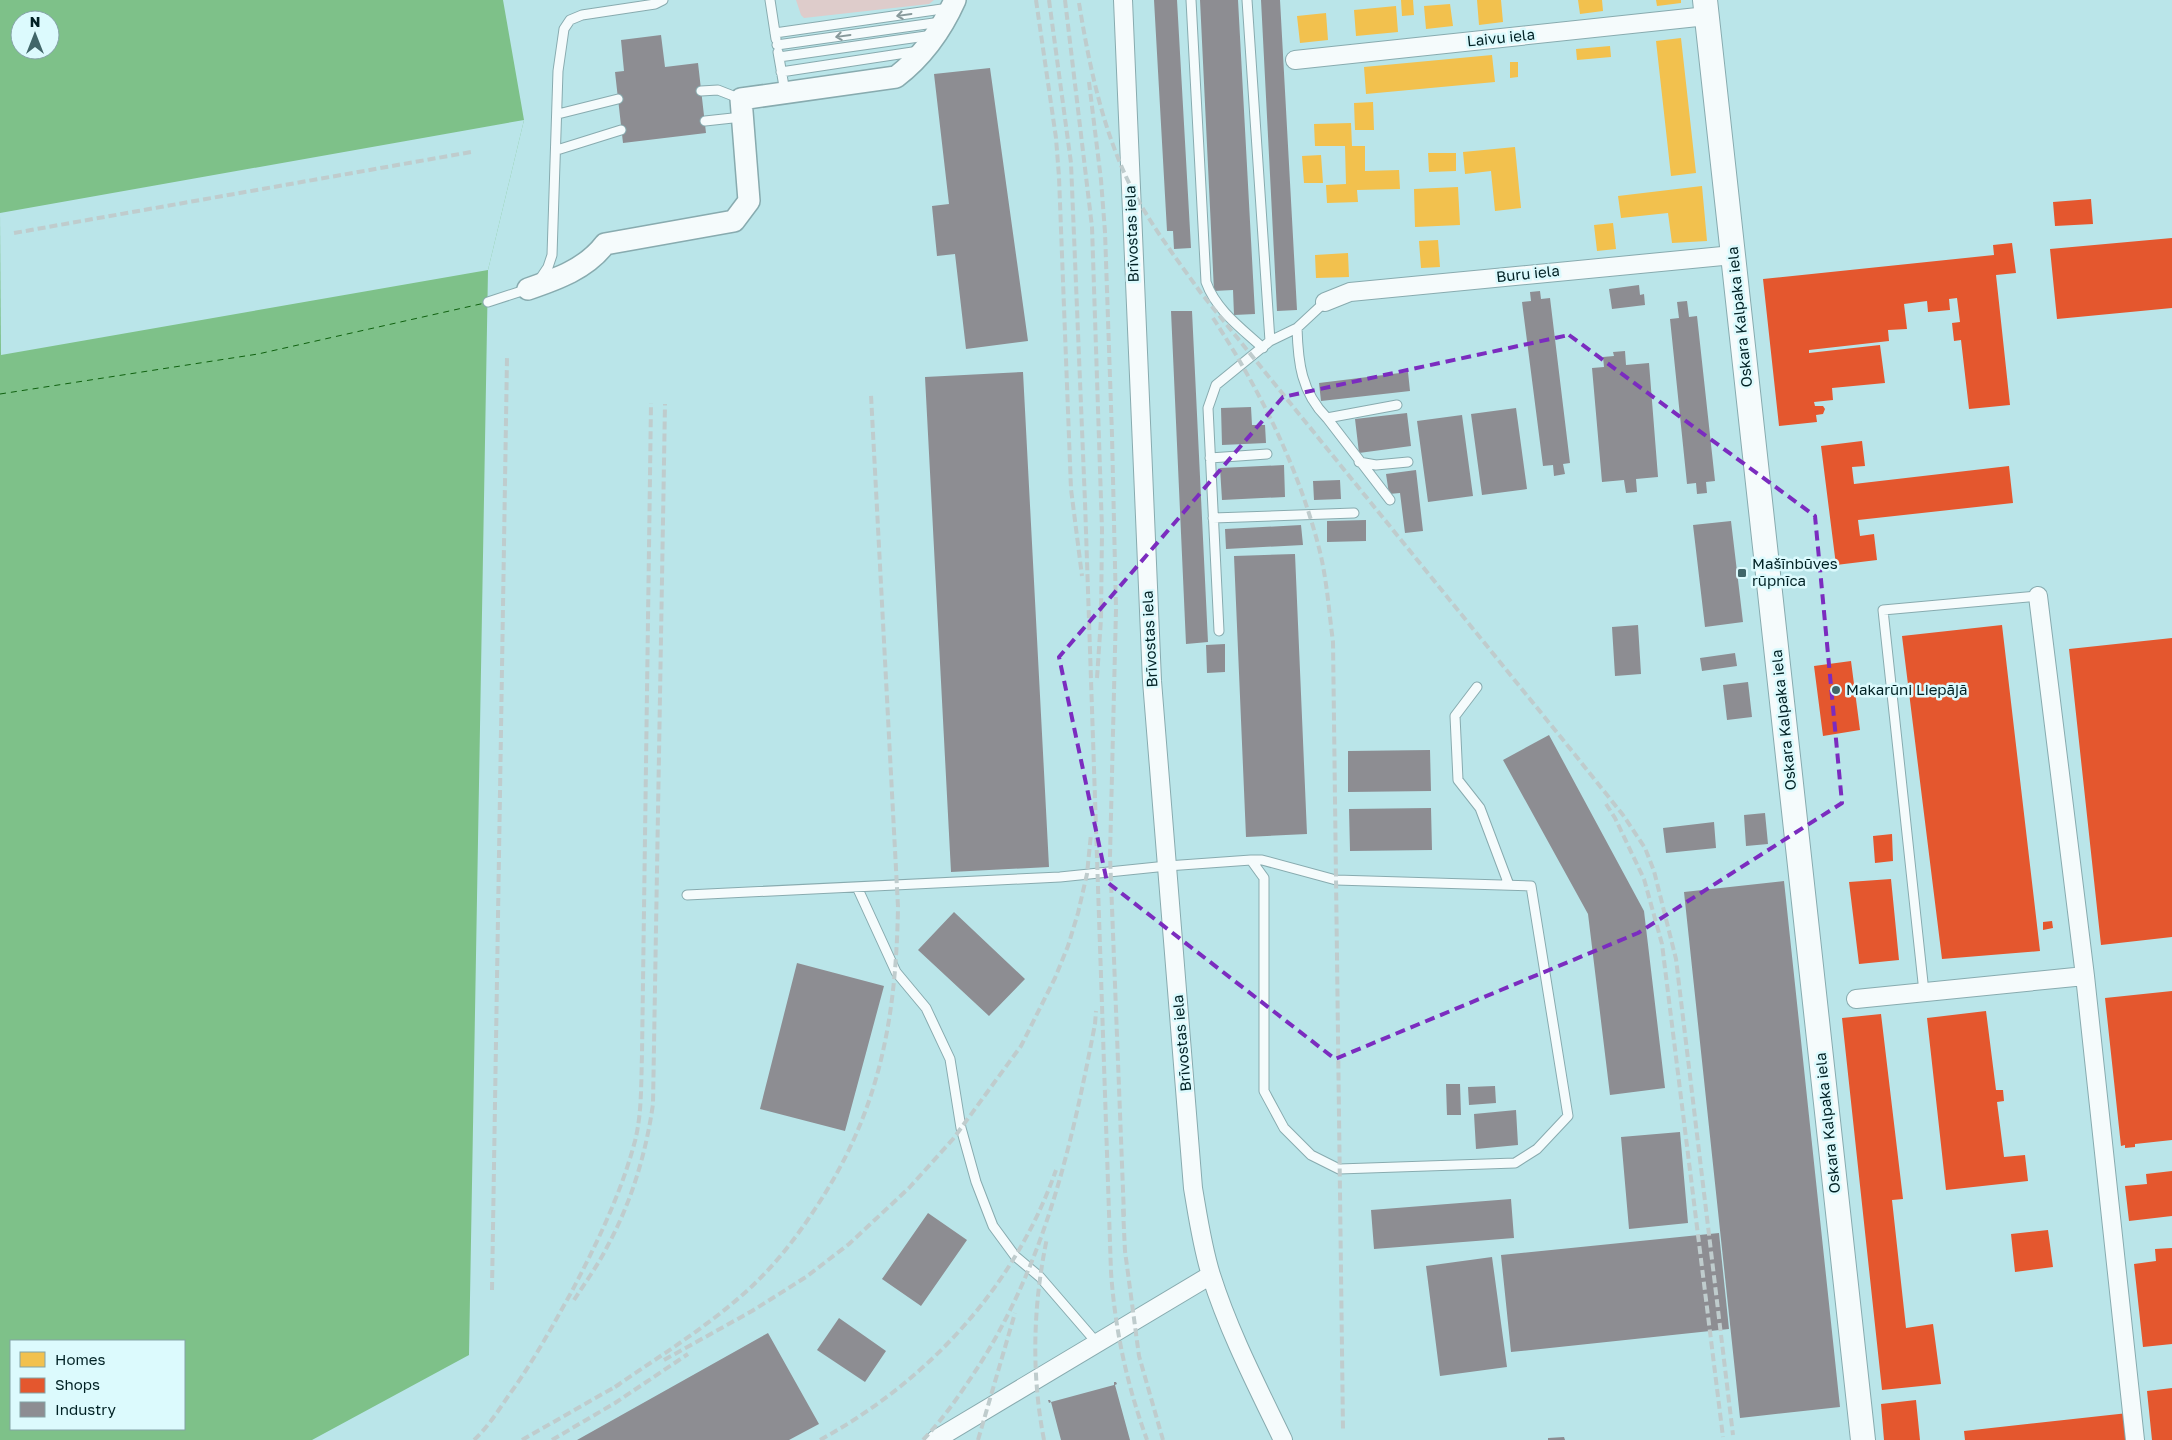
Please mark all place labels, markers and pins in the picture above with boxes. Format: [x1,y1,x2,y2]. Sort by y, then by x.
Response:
place label: Mašīnbūves rūpnīca [1752,554,1838,589]
marker: Mašīnbūves rūpnīca [1736,567,1748,579]
place label: Makarūni Liepājā [1846,680,1968,698]
marker: Makarūni Liepājā [1830,684,1842,696]

